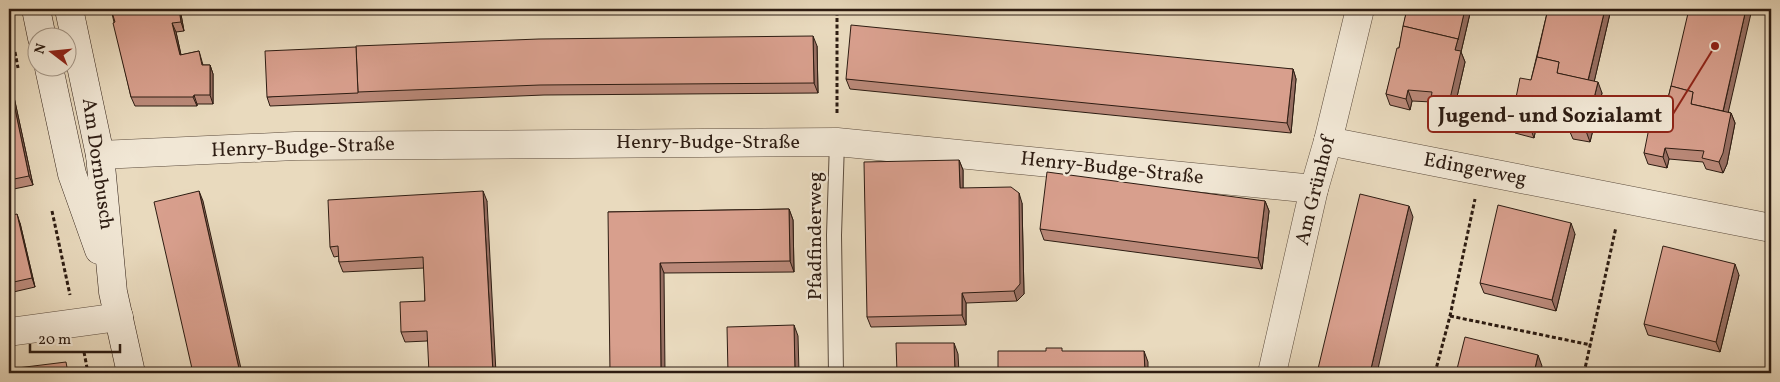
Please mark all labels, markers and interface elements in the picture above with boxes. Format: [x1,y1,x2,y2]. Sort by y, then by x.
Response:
north arrow [28,28,78,78]
text: N [30,41,51,56]
street label: Am Dornbusch [74,96,120,232]
callout: Jugend- und Sozialamt [1428,96,1673,132]
text: Jugend- und Sozialamt [1437,102,1662,131]
street label: Henry-Budge-Straße [616,129,800,157]
street label: Henry-Budge-Straße [211,131,395,165]
street label: Am Grünhof [1289,131,1344,248]
street label: Henry-Budge-Straße [1019,145,1205,193]
street label: Edingerweg [1421,146,1529,194]
street label: Pfadfinderweg [802,172,830,300]
scale bar [30,322,120,354]
text: 20 m [38,330,71,351]

